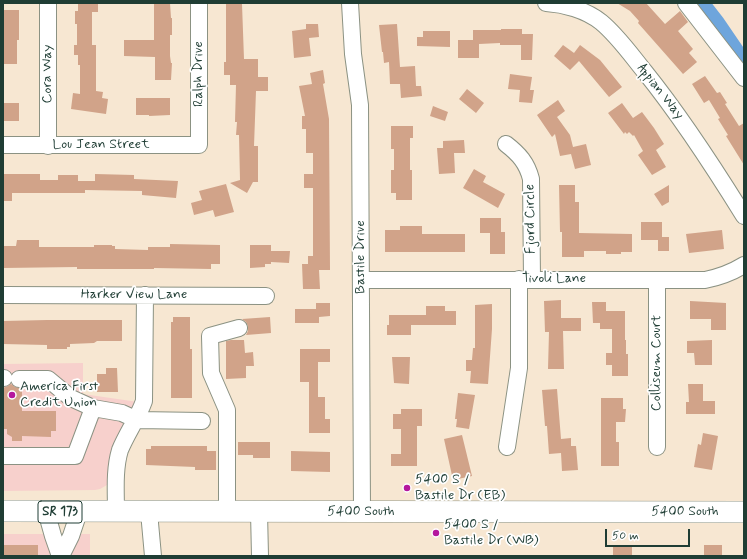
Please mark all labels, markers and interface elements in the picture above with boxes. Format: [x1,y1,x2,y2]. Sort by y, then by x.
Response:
street label: Ralph Drive [191,41,207,107]
street label: Cora Way [40,45,56,103]
street label: Appian Way [633,61,687,123]
street label: Lou Jean Street [53,137,149,153]
street label: Fjord Circle [522,184,540,254]
street label: Bastile Drive [353,220,369,294]
street label: Tivoli Lane [522,271,586,287]
street label: Harker View Lane [81,287,187,303]
street label: Colliseum Court [649,315,665,411]
place label: America First Credit Union [20,379,98,412]
marker: America First Credit Union [7,390,17,400]
place label: 5400 S / Bastile Dr (EB) [415,472,505,504]
marker: 5400 S / Bastile Dr (EB) [402,483,412,493]
road number: SR 173 [38,501,82,523]
street label: 5400 South [327,504,395,520]
street label: 5400 South [651,504,719,520]
place label: 5400 S / Bastile Dr (WB) [444,517,538,550]
scale bar [607,521,692,547]
marker: 5400 S / Bastile Dr (WB) [431,528,441,538]
text: 50 m [612,528,639,544]

